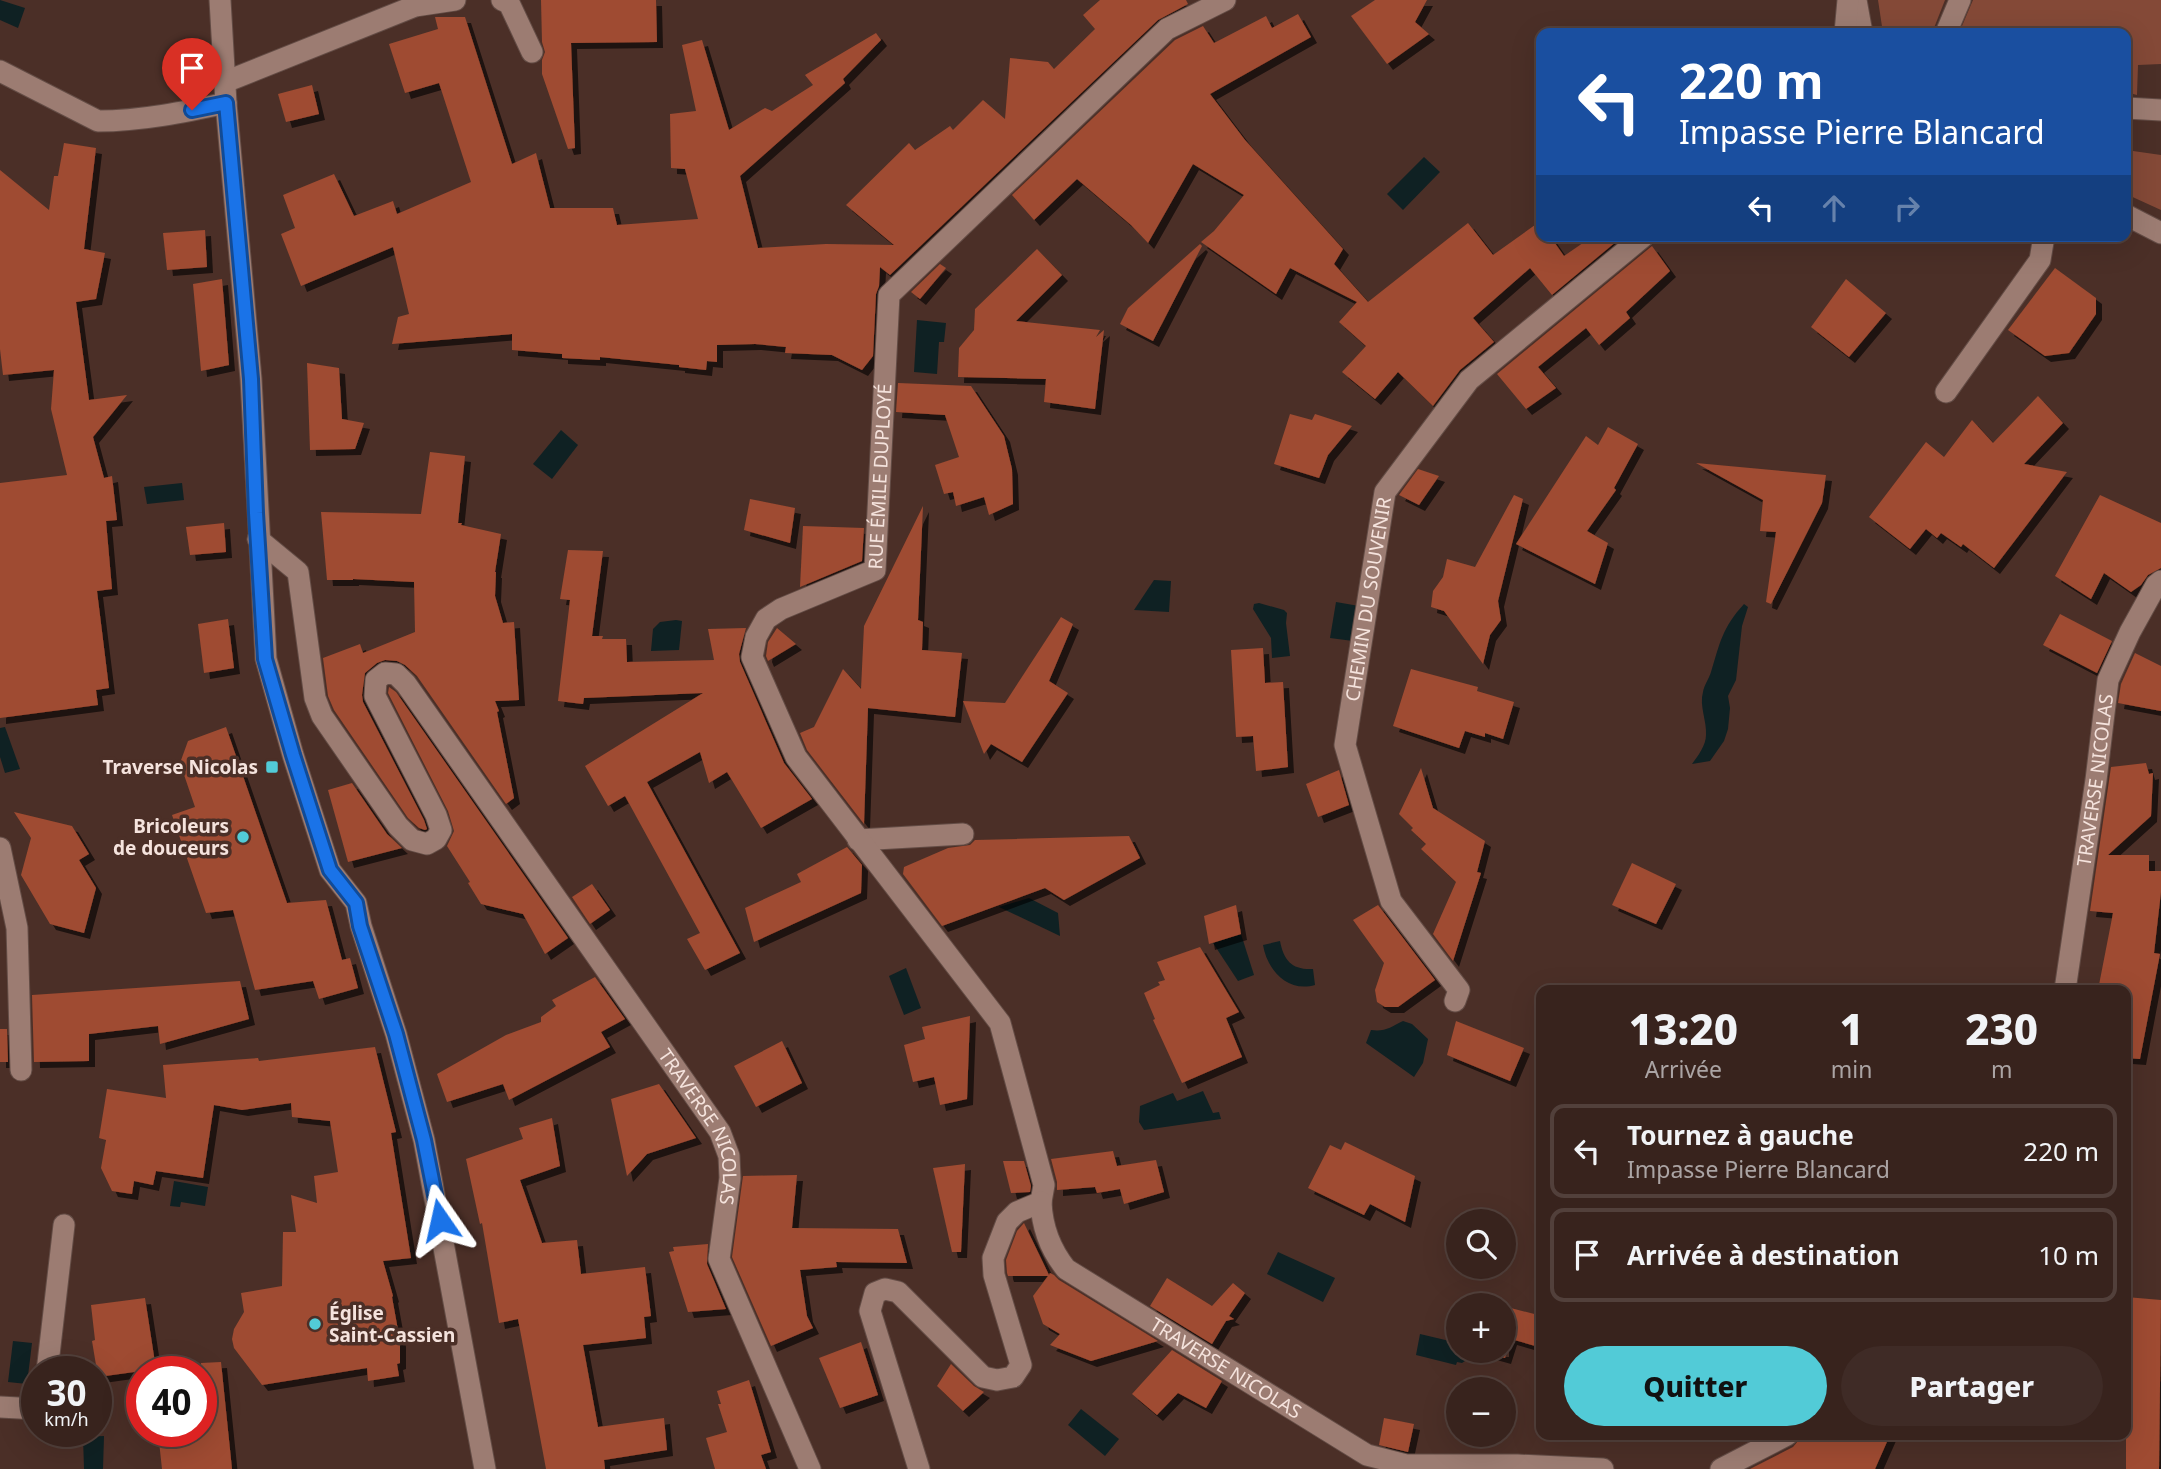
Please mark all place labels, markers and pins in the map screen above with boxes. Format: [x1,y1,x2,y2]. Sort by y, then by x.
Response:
pin [162,38,222,110]
place label: Traverse Nicolas [103,754,258,780]
marker: Traverse Nicolas [264,759,280,775]
place label: Bricoleurs de douceurs [113,813,229,861]
marker: Bricoleurs de douceurs [235,829,251,845]
place label: Église Saint-Cassien [329,1300,455,1348]
marker: Église Saint-Cassien [307,1316,323,1332]

